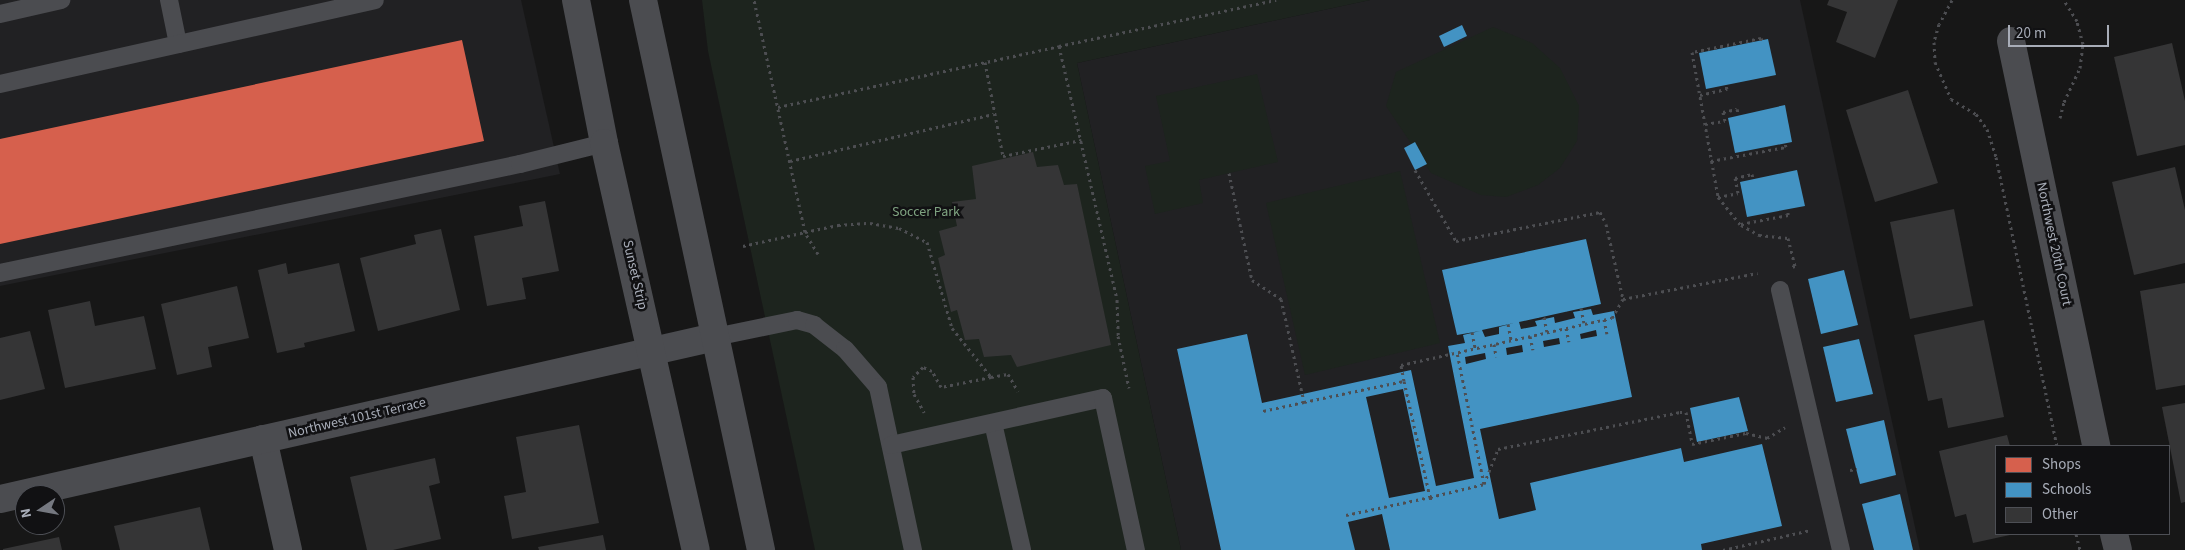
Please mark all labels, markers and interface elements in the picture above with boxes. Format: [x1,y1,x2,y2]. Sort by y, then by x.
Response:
scale bar [2010,15,2111,47]
text: 20 m [2016,23,2046,44]
street label: Northwest 20th Court [2033,181,2075,307]
park label: Soccer Park [892,204,960,220]
street label: Sunset Strip [619,239,651,311]
street label: Northwest 101st Terrace [286,394,428,442]
legend [1995,445,2170,535]
text: Shops [2042,454,2081,475]
text: Schools [2042,479,2091,500]
north arrow [15,485,65,535]
text: Other [2042,504,2078,525]
text: N [16,506,37,520]

